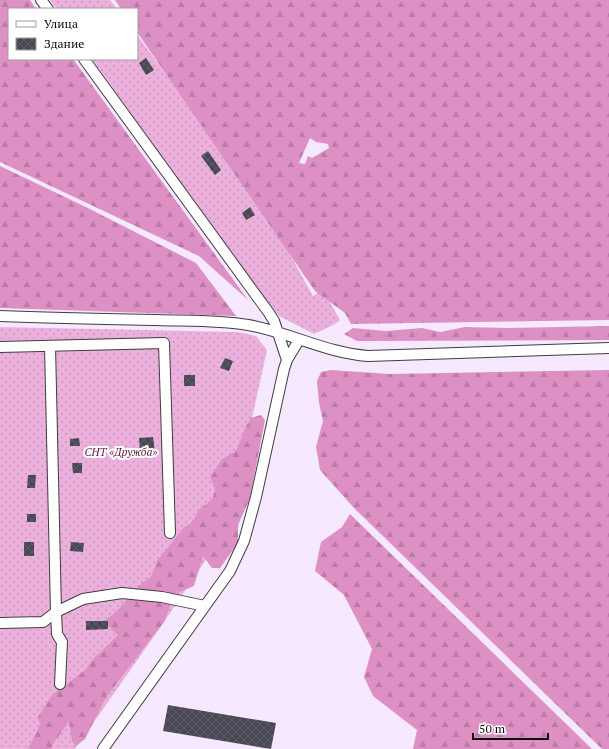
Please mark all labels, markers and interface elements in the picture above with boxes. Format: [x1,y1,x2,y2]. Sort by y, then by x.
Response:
legend [8,8,138,60]
text: Улица [44,16,78,31]
text: Здание [44,36,84,51]
park label: СНТ «Дружба» [85,445,157,459]
scale bar [473,715,548,741]
text: 50 m [479,721,506,736]

